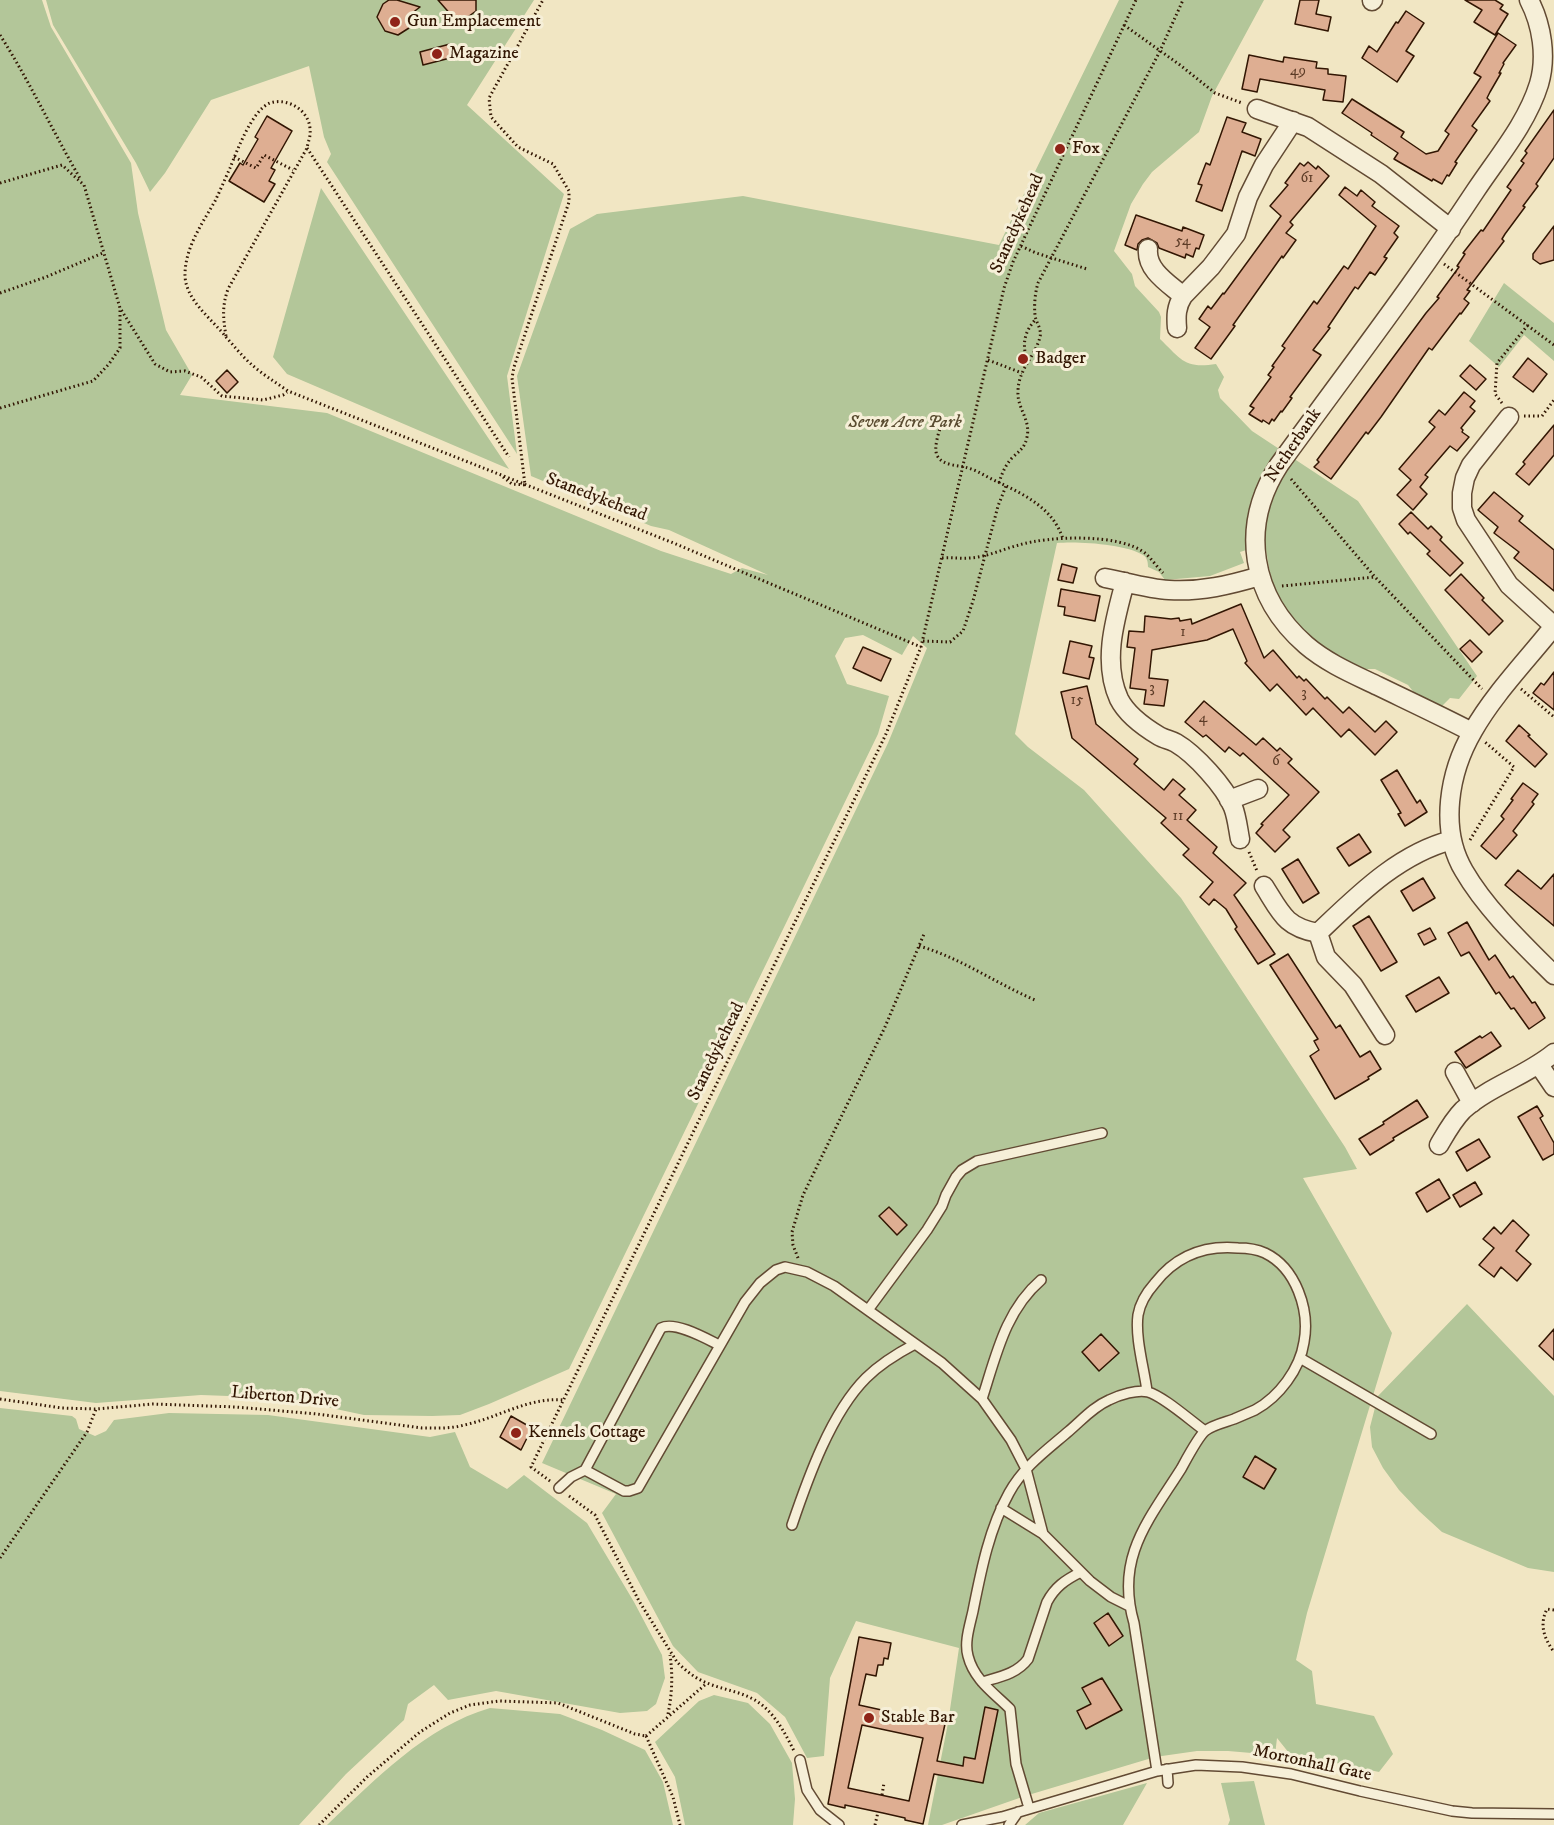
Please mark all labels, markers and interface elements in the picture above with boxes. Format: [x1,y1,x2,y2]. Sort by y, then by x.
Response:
place label: Gun Emplacement [407,11,541,33]
marker: Gun Emplacement [388,15,402,29]
place label: Magazine [449,43,519,65]
marker: Magazine [430,47,444,61]
house number: 49 [1290,63,1306,81]
place label: Fox [1072,138,1100,160]
marker: Fox [1053,142,1067,156]
house number: 61 [1300,170,1314,188]
street label: Stanedykehead [986,171,1050,277]
house number: 54 [1175,233,1191,251]
place label: Badger [1035,348,1086,370]
marker: Badger [1016,352,1030,366]
street label: Netherbank [1261,404,1327,488]
park label: Seven Acre Park [848,412,962,434]
street label: Stanedykehead [542,469,650,527]
house number: 1 [1180,624,1186,642]
house number: 3 [1149,680,1155,698]
house number: 3 [1301,685,1307,703]
house number: 15 [1071,692,1083,710]
house number: 4 [1199,710,1207,728]
house number: 6 [1272,753,1280,771]
house number: 11 [1172,808,1184,826]
street label: Stanedykehead [684,999,750,1105]
street label: Liberton Drive [230,1383,340,1413]
place label: Kennels Cottage [528,1422,646,1444]
marker: Kennels Cottage [509,1426,523,1440]
place label: Stable Bar [881,1707,955,1729]
marker: Stable Bar [862,1711,876,1725]
street label: Mortonhall Gate [1251,1741,1373,1787]

